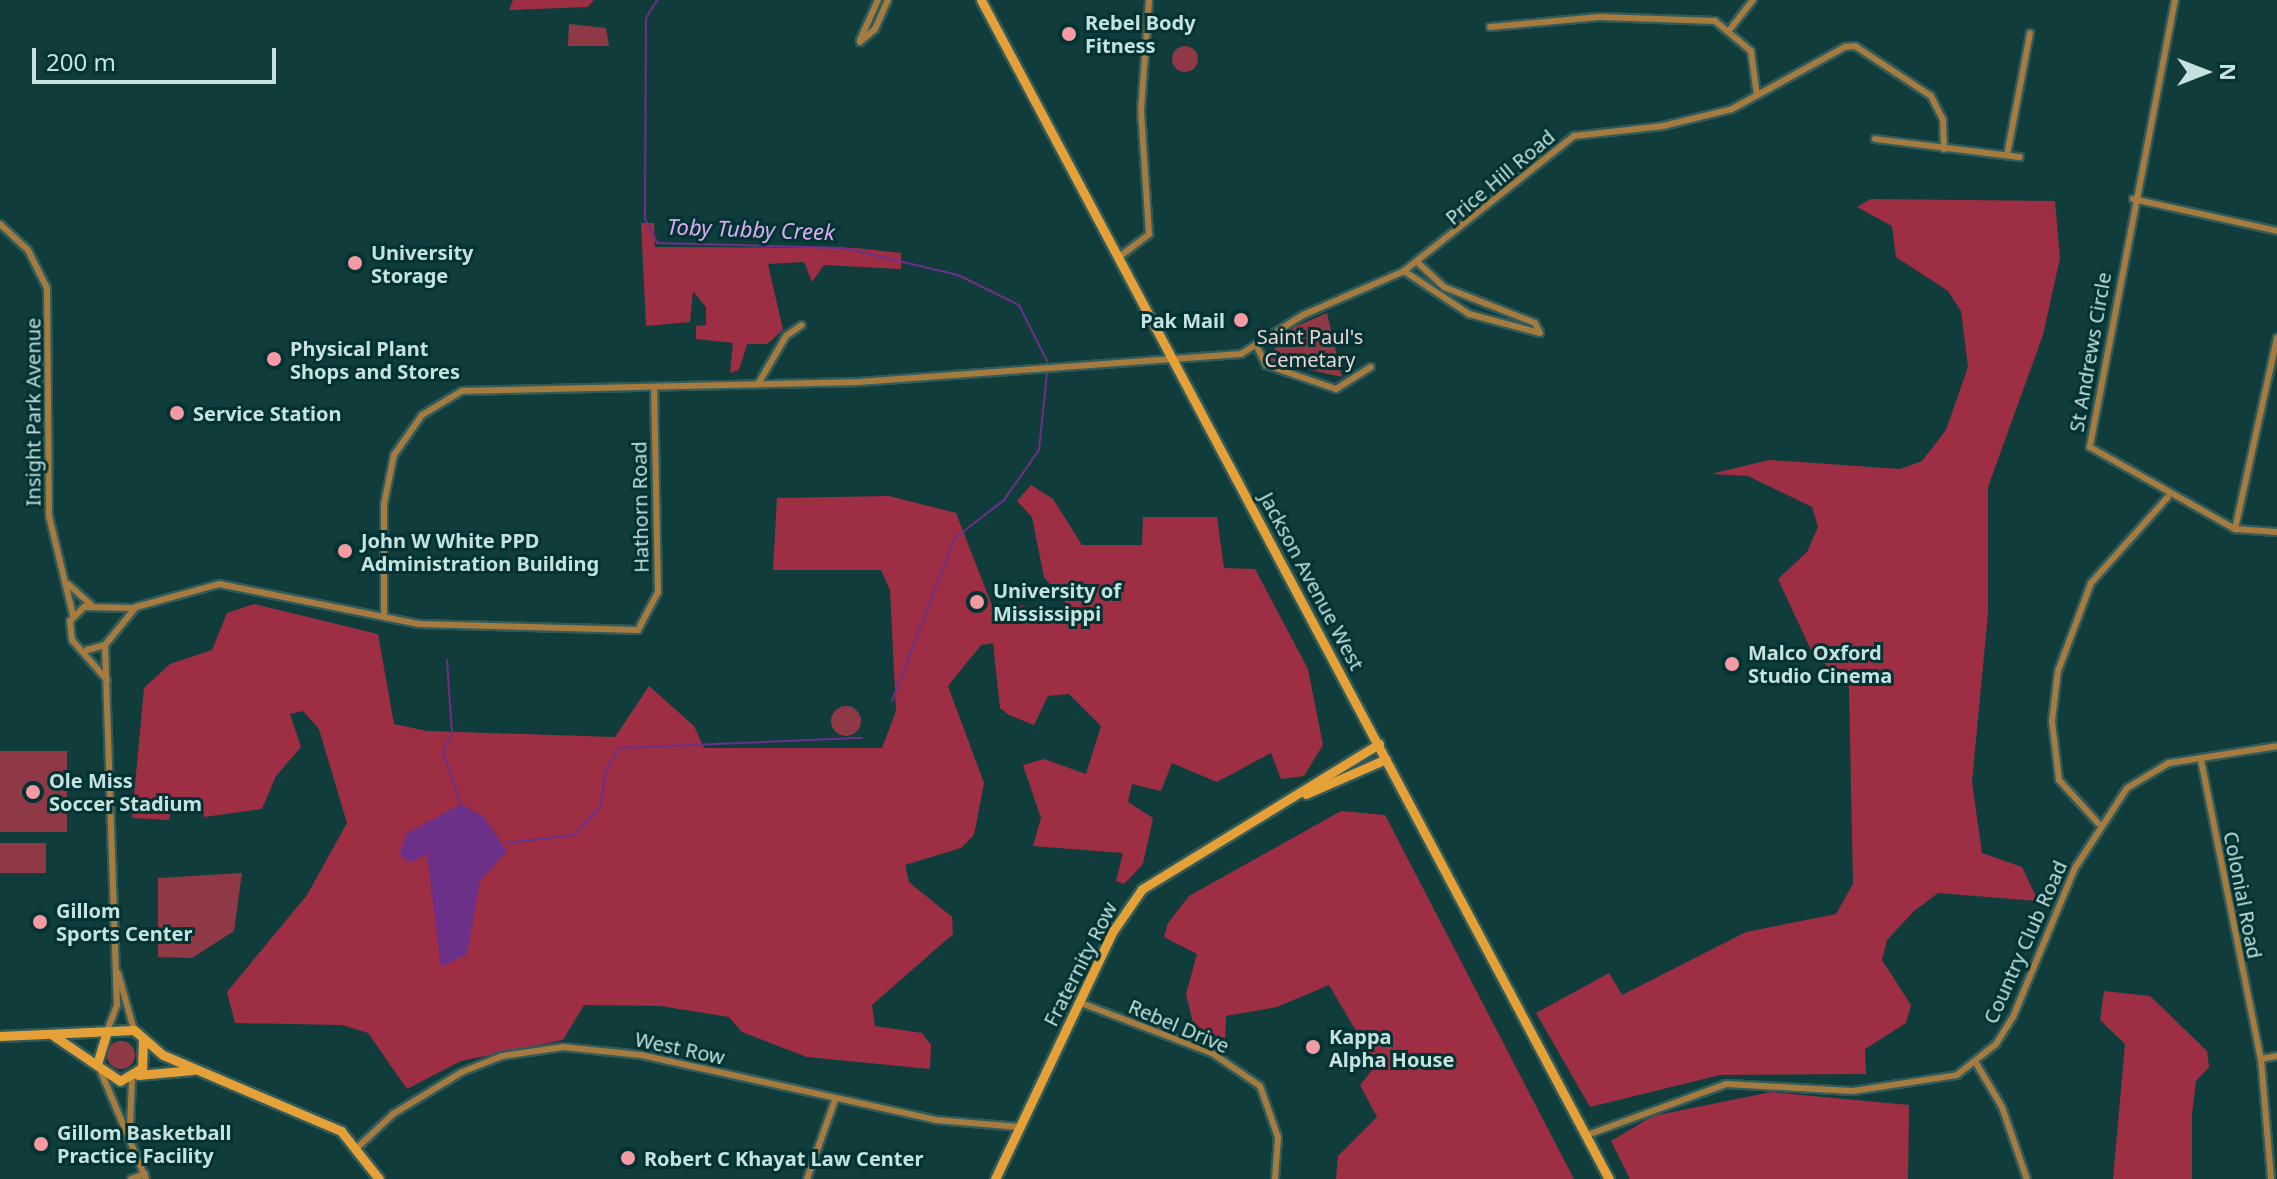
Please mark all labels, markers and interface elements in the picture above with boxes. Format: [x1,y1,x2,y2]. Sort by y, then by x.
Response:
place label: Rebel Body Fitness [1085,10,1196,57]
marker: Rebel Body Fitness [1060,25,1078,43]
scale bar [36,32,280,82]
north arrow [2165,32,2245,112]
text: 200 m [46,45,116,78]
text: N [2214,63,2244,81]
street label: Price Hill Road [1441,124,1559,230]
water label: Toby Tubby Creek [667,213,835,245]
place label: University Storage [371,240,474,287]
marker: University Storage [346,254,364,272]
street label: St Andrews Circle [2064,270,2116,434]
place label: Pak Mail [1140,308,1225,332]
marker: Pak Mail [1232,311,1250,329]
street label: Insight Park Avenue [21,318,45,506]
park label: Saint Paul's Cemetary [1257,324,1363,371]
place label: Physical Plant Shops and Stores [290,336,460,383]
marker: Physical Plant Shops and Stores [265,350,283,368]
place label: Service Station [193,401,342,425]
marker: Service Station [168,404,186,422]
street label: Hathorn Road [627,441,653,573]
street label: Jackson Avenue West [1255,488,1369,674]
place label: John W White PPD Administration Building [361,528,599,575]
marker: John W White PPD Administration Building [336,542,354,560]
place label: University of Mississippi [993,578,1121,625]
marker: University of Mississippi [968,593,986,611]
place label: Malco Oxford Studio Cinema [1748,640,1892,687]
marker: Malco Oxford Studio Cinema [1723,655,1741,673]
place label: Ole Miss Soccer Stadium [49,768,202,815]
marker: Ole Miss Soccer Stadium [24,783,42,801]
street label: Colonial Road [2219,829,2267,961]
street label: Country Club Road [1978,857,2072,1027]
place label: Gillom Sports Center [56,898,192,945]
street label: Fraternity Row [1038,898,1122,1030]
marker: Gillom Sports Center [31,913,49,931]
street label: Rebel Drive [1125,994,1233,1058]
place label: Kappa Alpha House [1329,1024,1454,1071]
street label: West Row [633,1027,727,1069]
marker: Kappa Alpha House [1304,1038,1322,1056]
place label: Gillom Basketball Practice Facility [57,1120,231,1167]
marker: Gillom Basketball Practice Facility [32,1135,50,1153]
place label: Robert C Khayat Law Center [644,1146,923,1170]
marker: Robert C Khayat Law Center [619,1149,637,1167]

